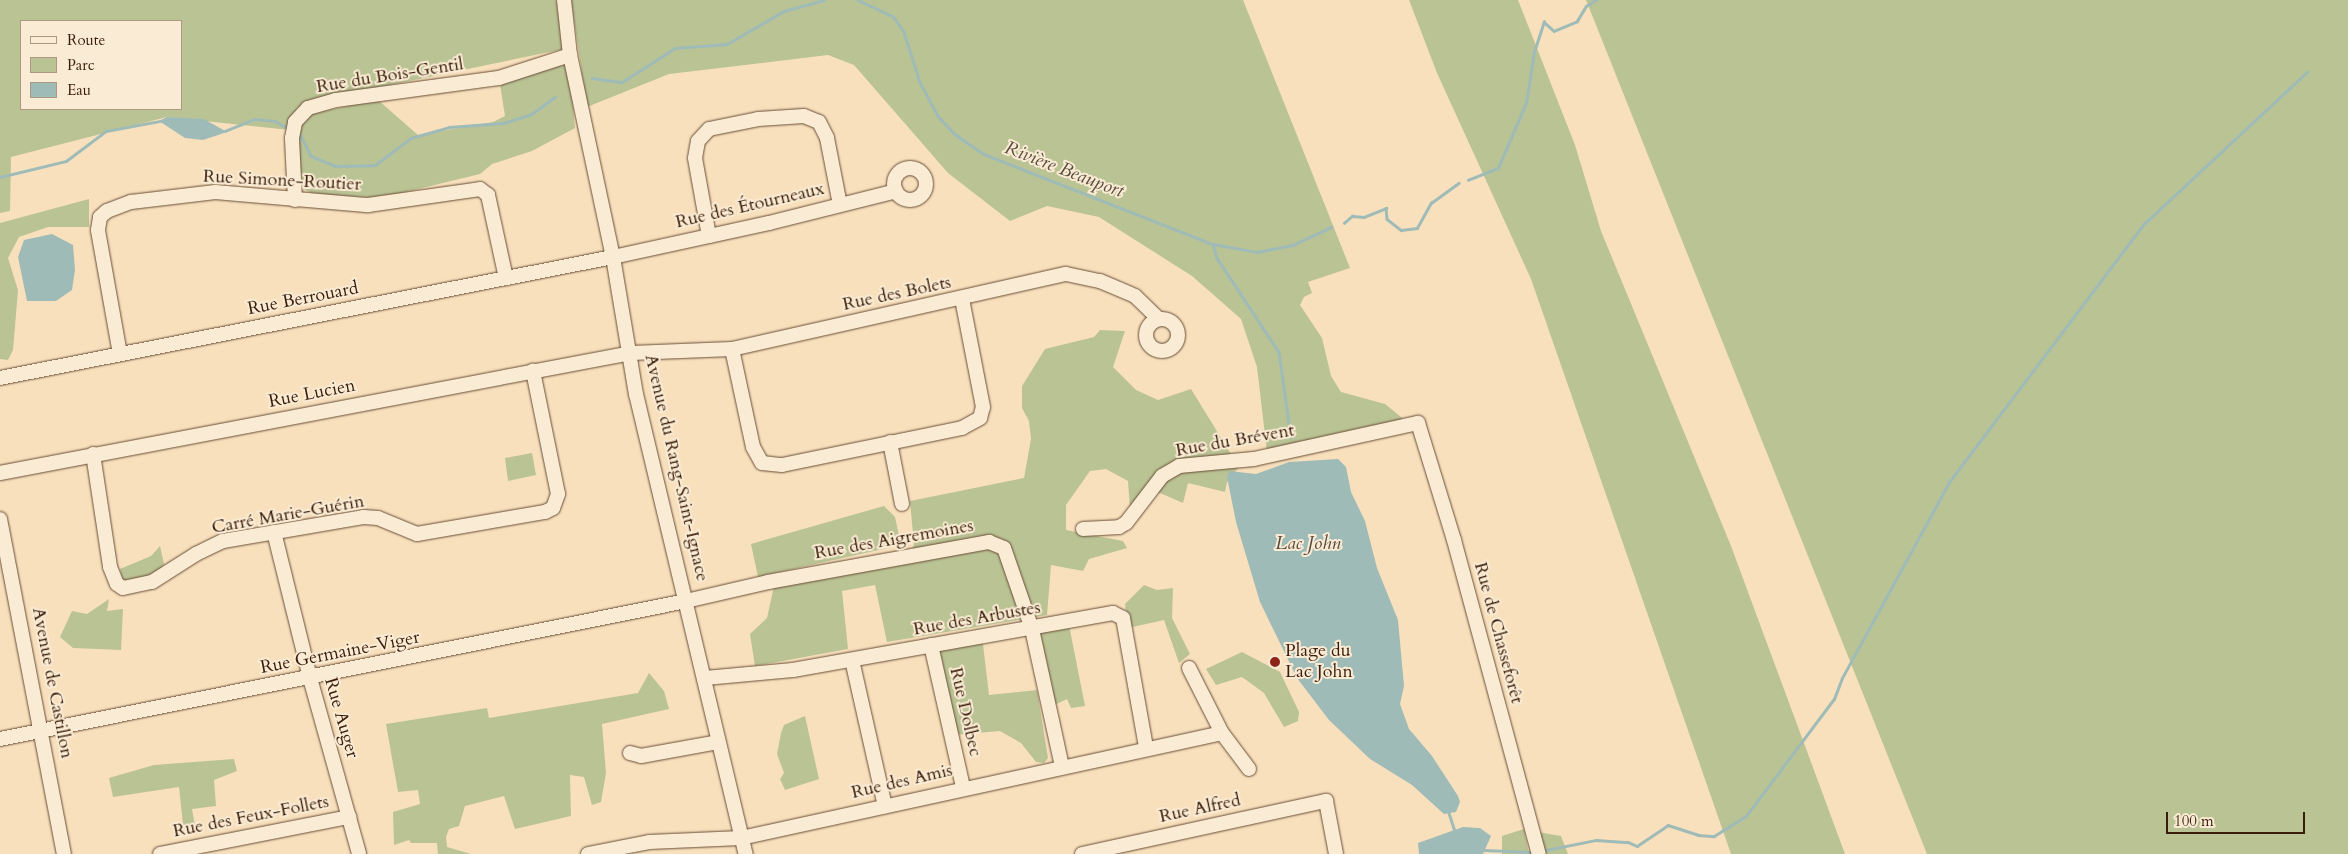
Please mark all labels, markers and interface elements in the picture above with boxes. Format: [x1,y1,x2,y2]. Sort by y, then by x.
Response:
legend [20,20,182,110]
text: Route [67,30,105,50]
street label: Rue du Bois-Gentil [315,54,465,98]
text: Parc [67,55,95,75]
text: Eau [67,80,91,100]
water label: Rivière Beauport [1001,137,1127,203]
street label: Rue Simone-Routier [202,166,362,196]
street label: Rue des Étourneaux [674,178,826,234]
street label: Rue des Bolets [841,272,953,316]
street label: Rue Berrouard [246,278,360,320]
street label: Avenue du Rang-Saint-Ignace [639,352,713,584]
street label: Rue Lucien [267,375,357,413]
street label: Rue du Brévent [1174,420,1296,462]
street label: Carré Marie-Guérin [210,491,366,539]
street label: Rue des Aigremoines [813,515,975,565]
water label: Lac John [1275,533,1341,555]
street label: Rue de Chasseforêt [1469,560,1527,706]
street label: Rue des Arbustes [912,597,1042,641]
street label: Avenue de Castillon [27,606,77,760]
street label: Rue Germaine-Viger [258,627,422,679]
place label: Plage du Lac John [1285,641,1353,684]
marker: Plage du Lac John [1269,656,1281,668]
street label: Rue Dolbec [944,666,986,758]
street label: Rue Auger [319,675,363,761]
street label: Rue des Amis [849,760,955,804]
street label: Rue Alfred [1157,790,1243,828]
street label: Rue des Feux-Follets [171,791,331,843]
scale bar [2168,802,2307,834]
text: 100 m [2174,811,2214,831]

